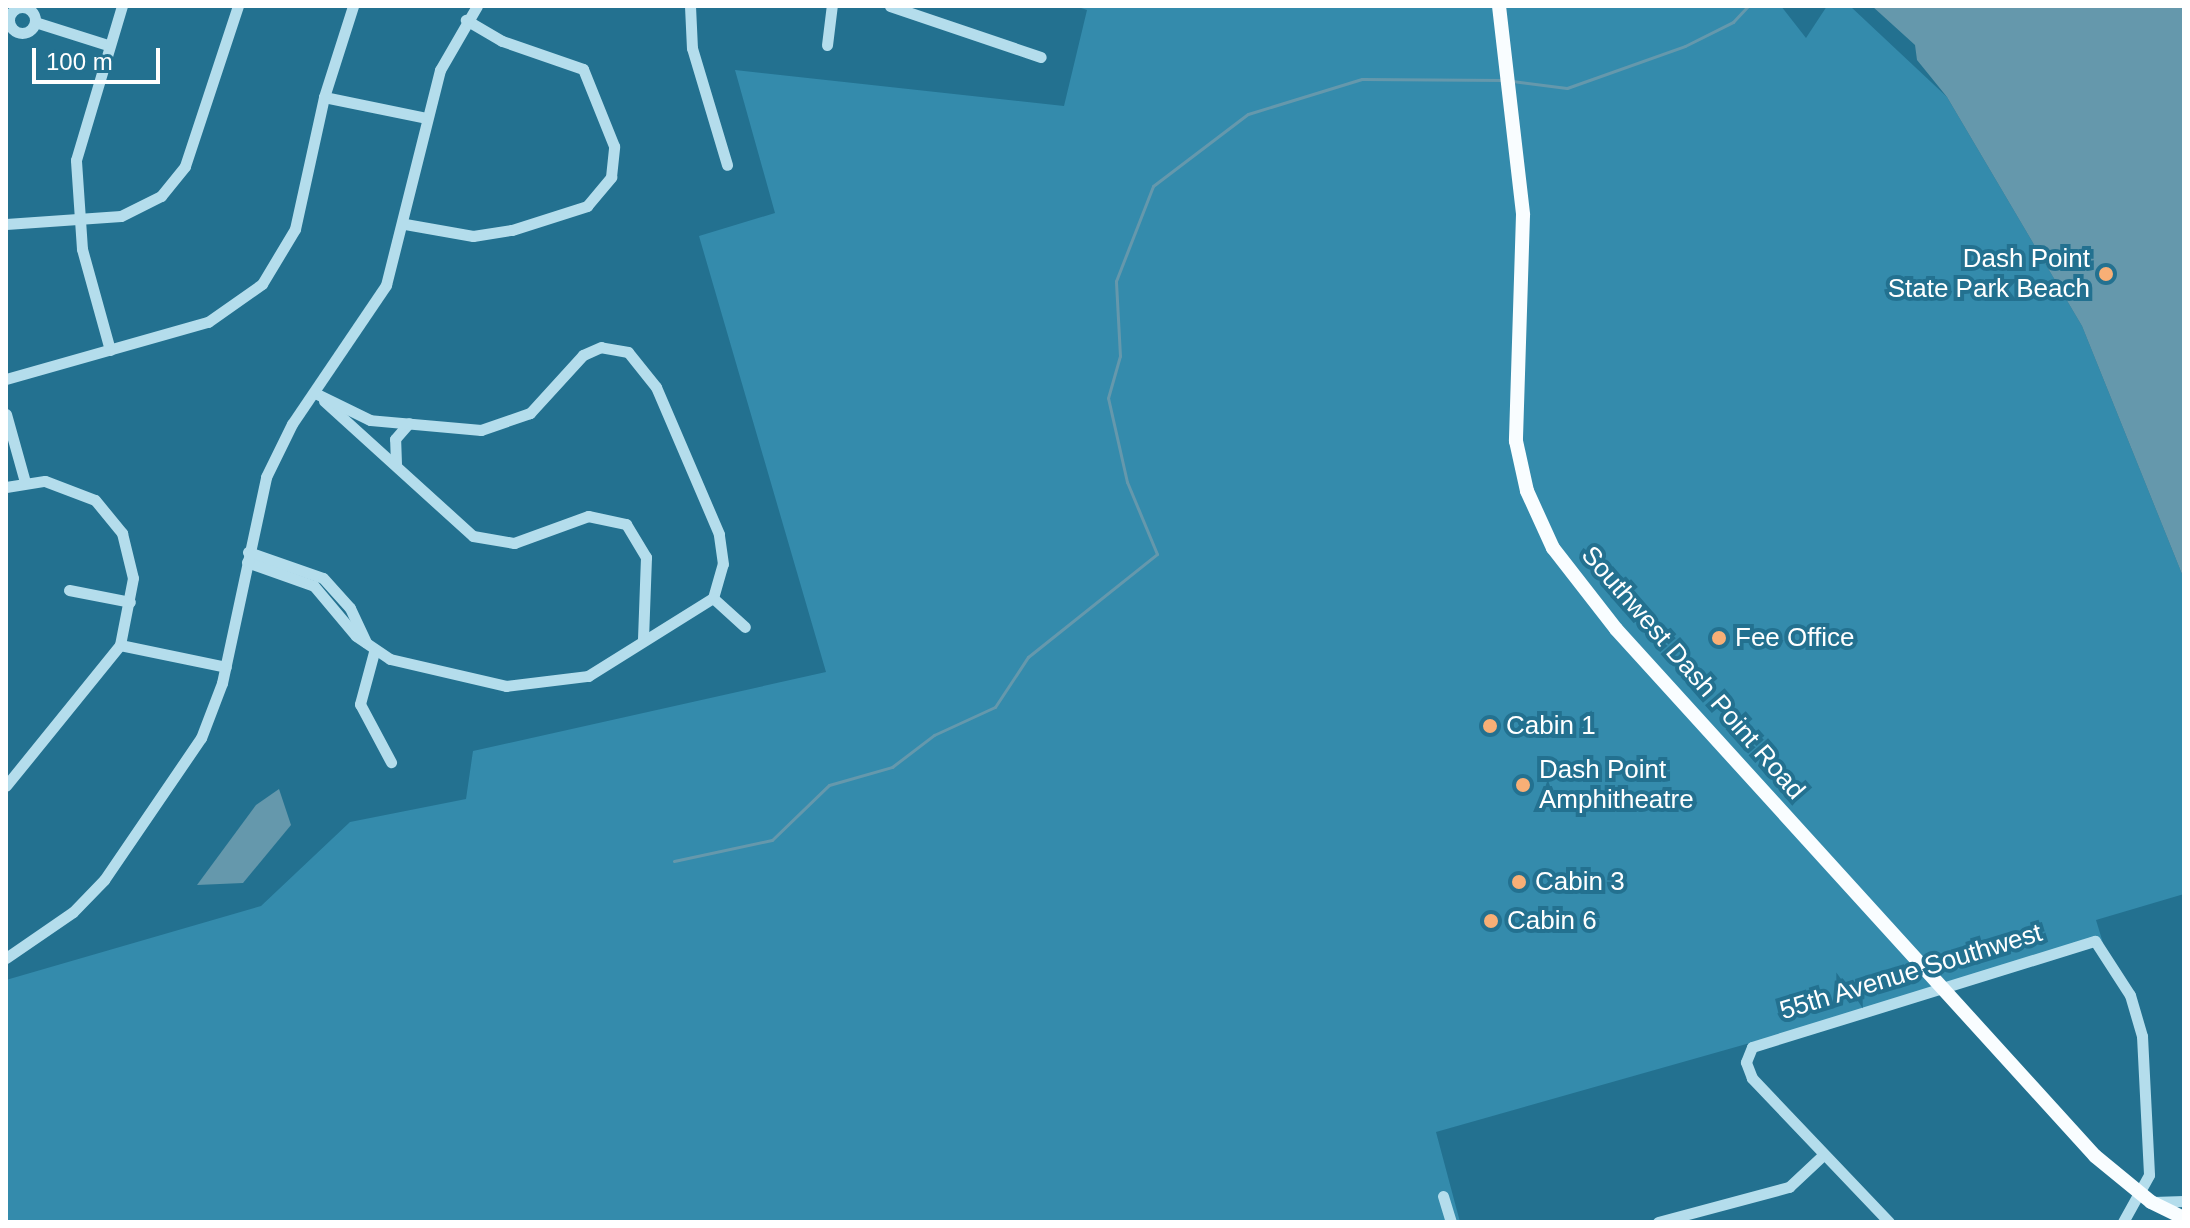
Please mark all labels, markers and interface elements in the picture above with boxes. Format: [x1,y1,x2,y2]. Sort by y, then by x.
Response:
scale bar [36,32,164,82]
text: 100 m [46,48,113,75]
place label: Dash Point State Park Beach [1888,243,2090,304]
marker: Dash Point State Park Beach [2097,265,2115,283]
street label: Southwest Dash Point Road [1575,540,1811,806]
place label: Fee Office [1735,622,1854,654]
marker: Fee Office [1710,629,1728,647]
place label: Cabin 1 [1506,710,1596,742]
marker: Cabin 1 [1481,717,1499,735]
place label: Dash Point Amphitheatre [1539,754,1694,816]
marker: Dash Point Amphitheatre [1514,776,1532,794]
place label: Cabin 3 [1535,866,1625,898]
marker: Cabin 3 [1510,873,1528,891]
place label: Cabin 6 [1507,905,1597,937]
marker: Cabin 6 [1482,912,1500,930]
street label: 55th Avenue Southwest [1775,917,2047,1027]

